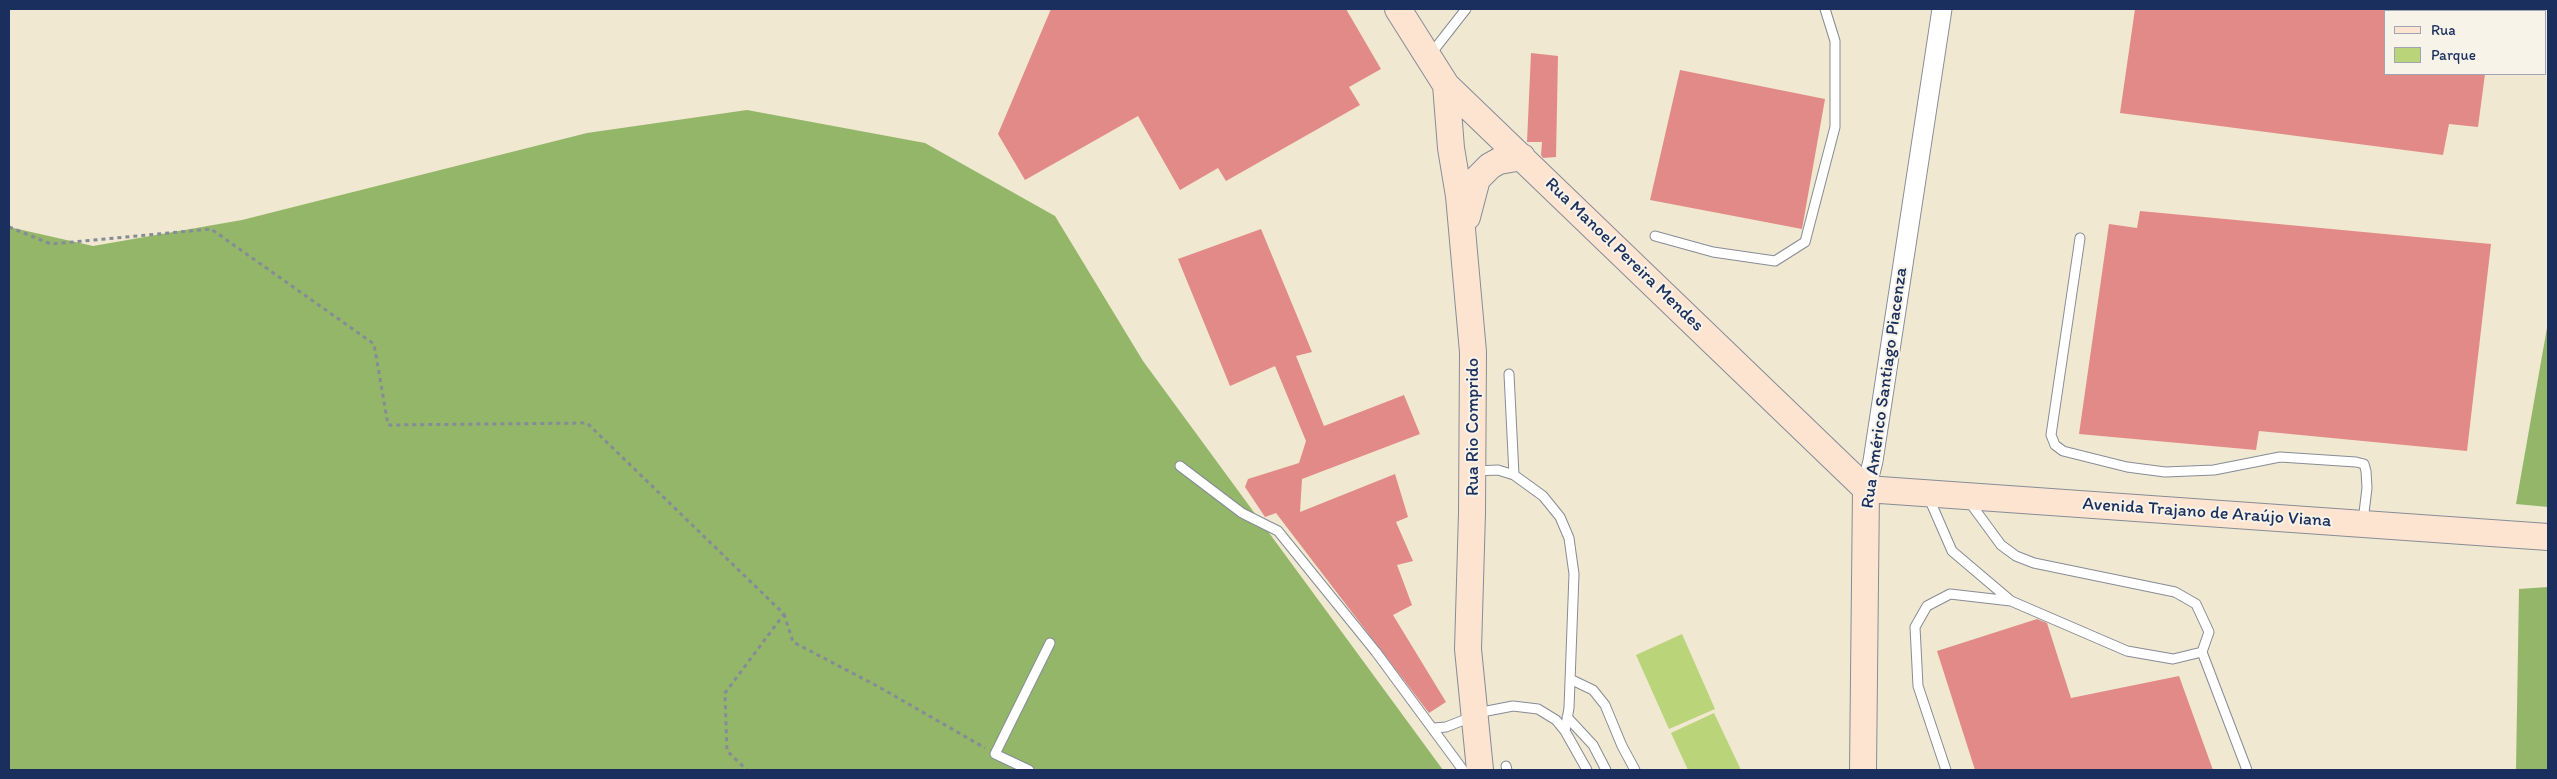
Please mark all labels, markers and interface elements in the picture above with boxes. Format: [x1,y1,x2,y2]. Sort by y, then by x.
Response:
legend [2384,10,2547,75]
text: Rua [2431,21,2456,39]
text: Parque [2431,46,2476,64]
street label: Rua Manoel Pereira Mendes [1540,173,1708,337]
street label: Rua Américo Santiago Piacenza [1857,266,1913,510]
street label: Rua Rio Comprido [1462,358,1484,496]
street label: Avenida Trajano de Araújo Viana [2082,494,2332,532]

